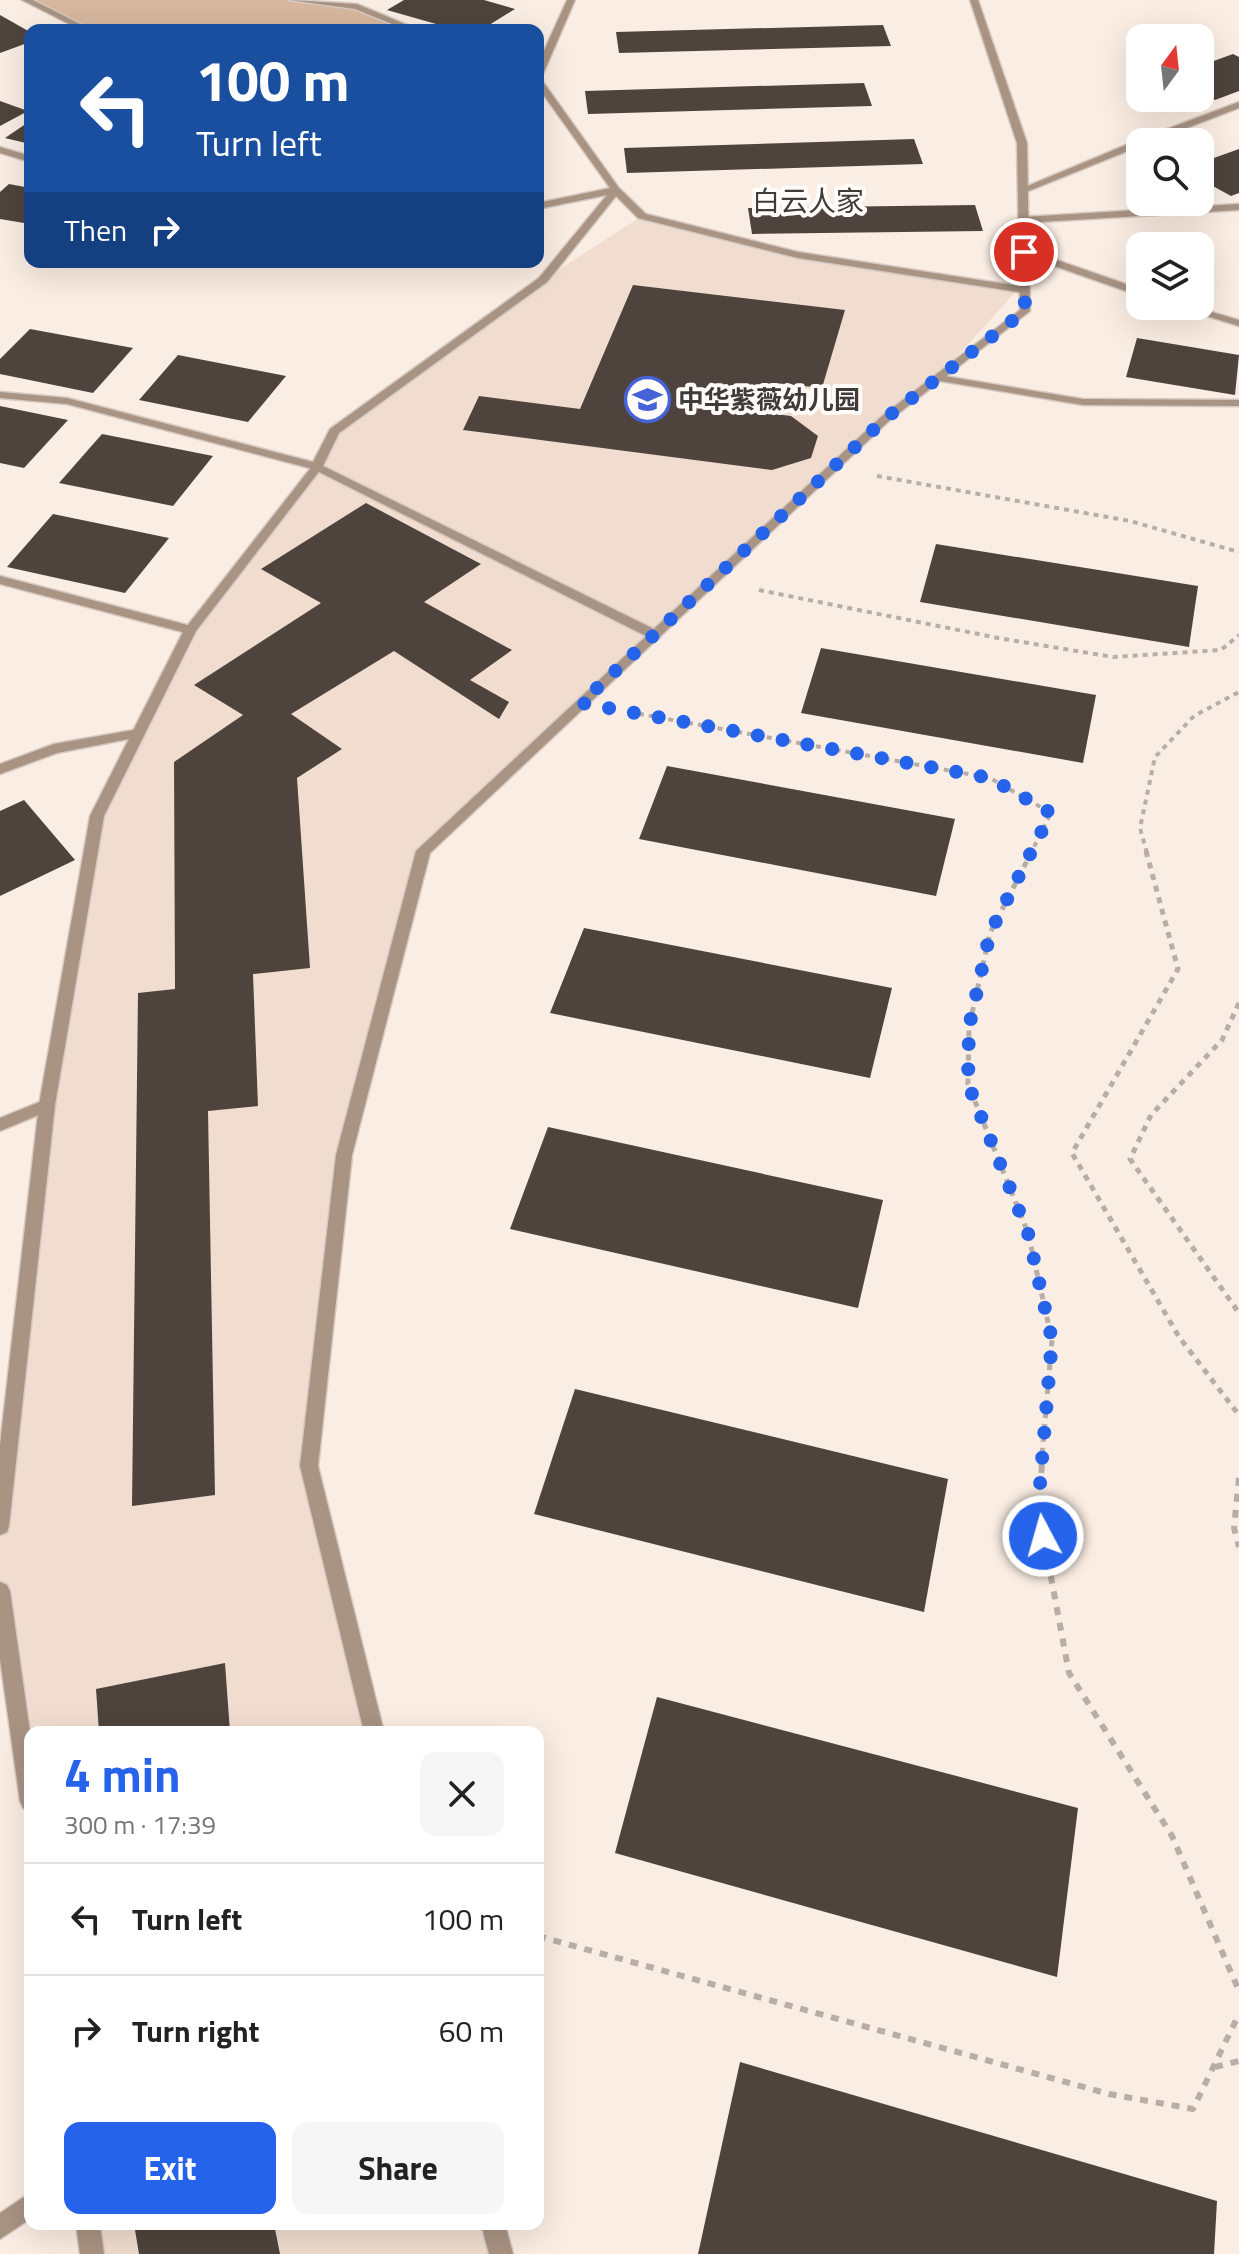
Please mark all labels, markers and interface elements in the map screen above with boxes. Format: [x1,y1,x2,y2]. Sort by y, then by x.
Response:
north arrow [1126,24,1214,112]
map controls [1126,24,1214,320]
text: 100 m [196,38,349,123]
icon: left [64,56,168,160]
text: Turn left [196,115,322,170]
button: search [1126,128,1214,216]
district label: 白云人家 [752,179,864,222]
text: Then [64,207,127,253]
icon: right [143,208,187,252]
pin [990,218,1058,286]
icon: arrive [1002,230,1046,274]
button: layers [1126,232,1214,320]
school or university icon: 中华紫薇幼儿园 [623,376,671,424]
place label: 中华紫薇幼儿园 [678,380,860,419]
position arrow [1001,1494,1085,1578]
text: 4 min [64,1738,181,1811]
button: close [420,1752,504,1836]
text: 300 m · 17:39 [64,1805,216,1844]
text: Turn left [132,1896,242,1942]
text: 100 m [422,1896,504,1942]
icon: left [64,1897,108,1941]
text: Turn right [132,2008,260,2054]
text: 60 m [439,2008,504,2054]
icon: right [64,2009,108,2053]
button: Exit [64,2122,276,2214]
button: Share [292,2122,504,2214]

